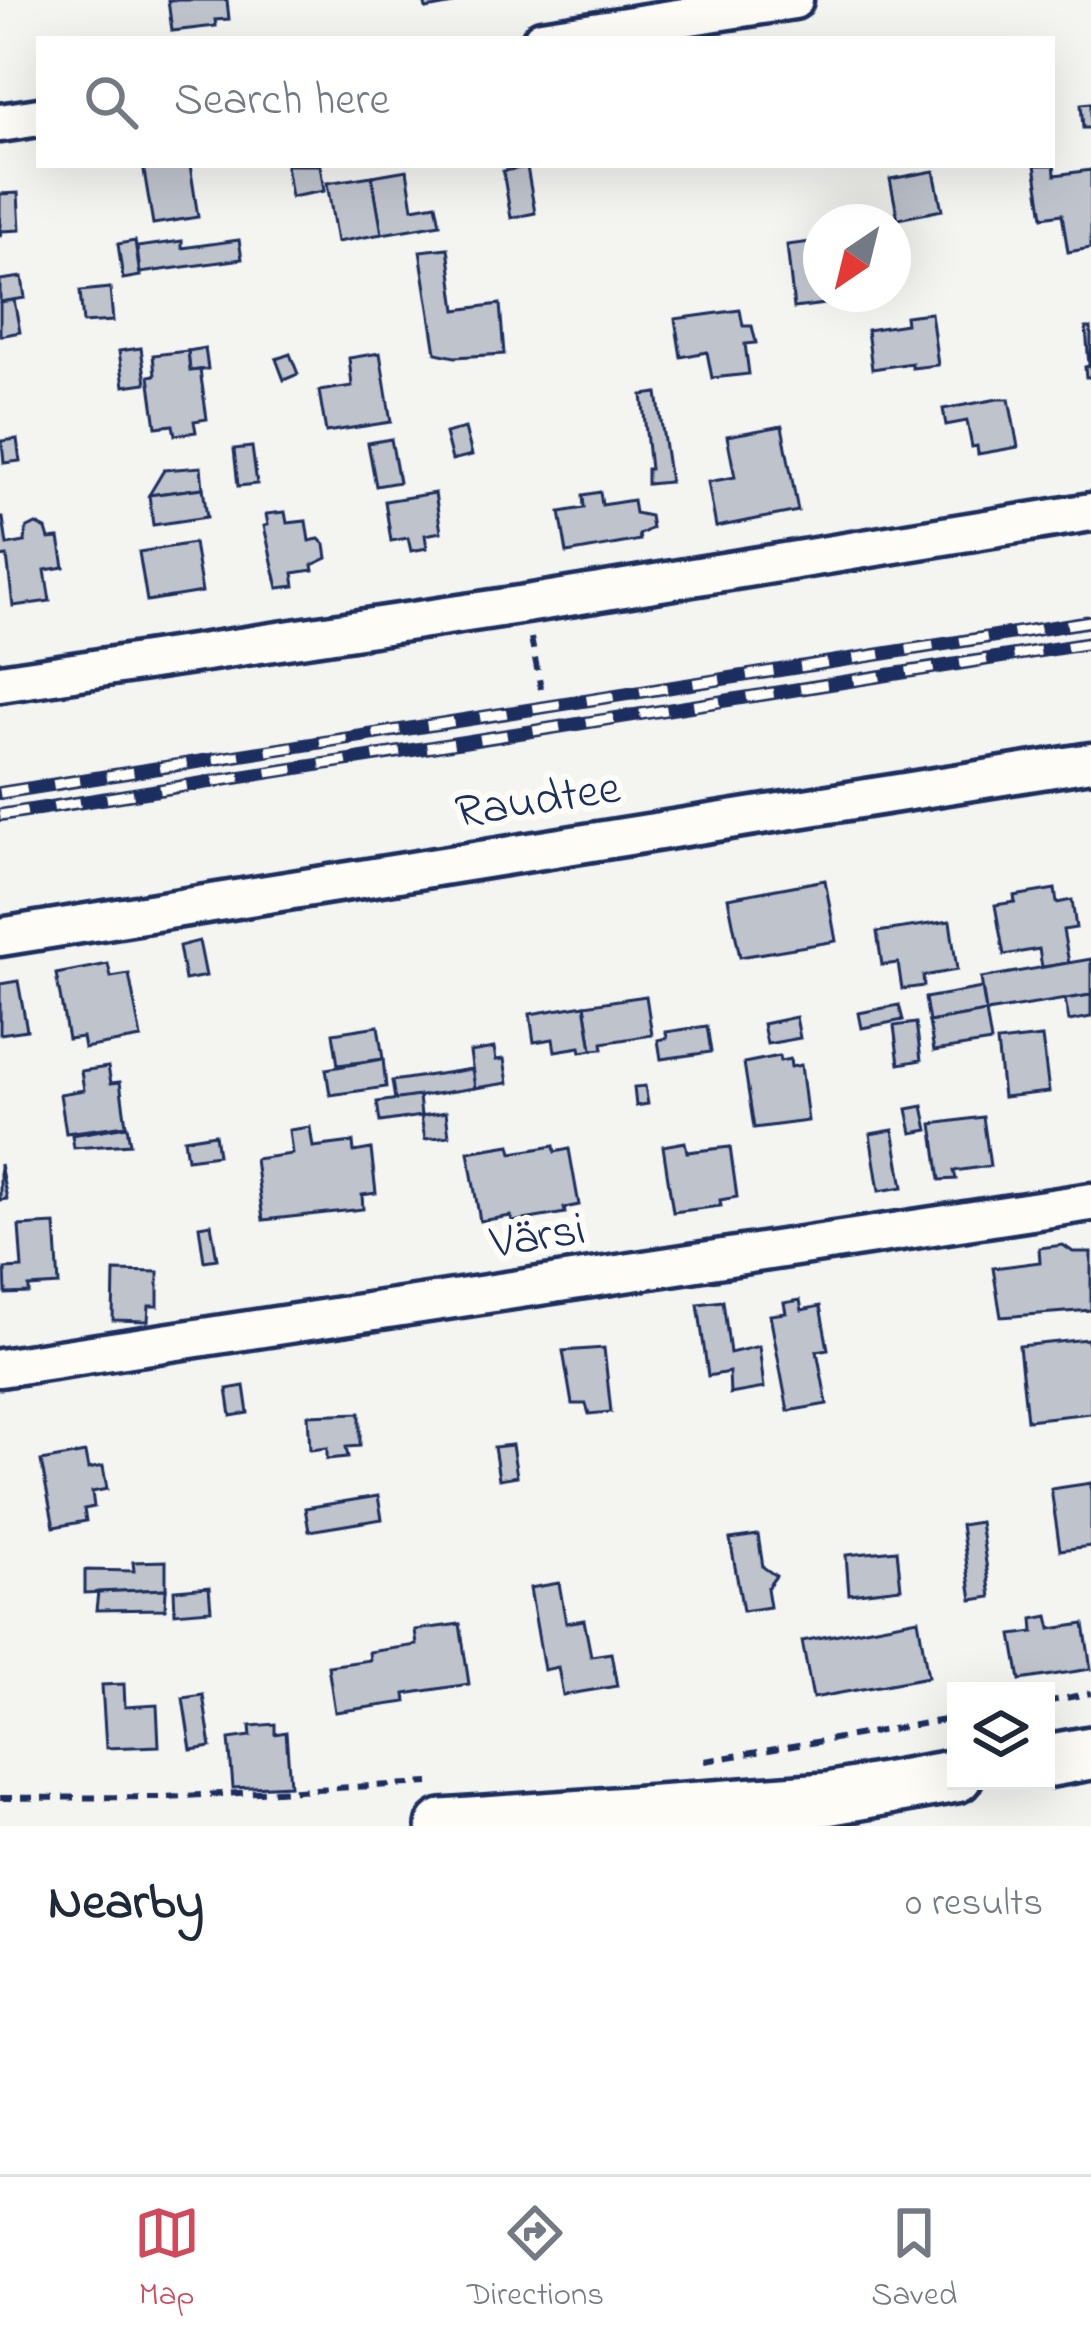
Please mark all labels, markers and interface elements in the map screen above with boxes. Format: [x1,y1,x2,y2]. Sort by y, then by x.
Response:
search box [36,36,1055,168]
icon: search [78,69,144,135]
text: Search here [174,69,390,135]
north arrow [803,204,911,312]
street label: Raudtee [451,754,626,850]
street label: Värsi [485,1196,590,1280]
map controls [947,1682,1055,1790]
button: layers [947,1682,1055,1790]
text: Nearby [48,1867,204,1942]
text: 0 results [905,1876,1043,1933]
tab: Map [134,2200,200,2320]
tab: Directions [467,2200,604,2320]
tab: Saved [871,2200,957,2320]

